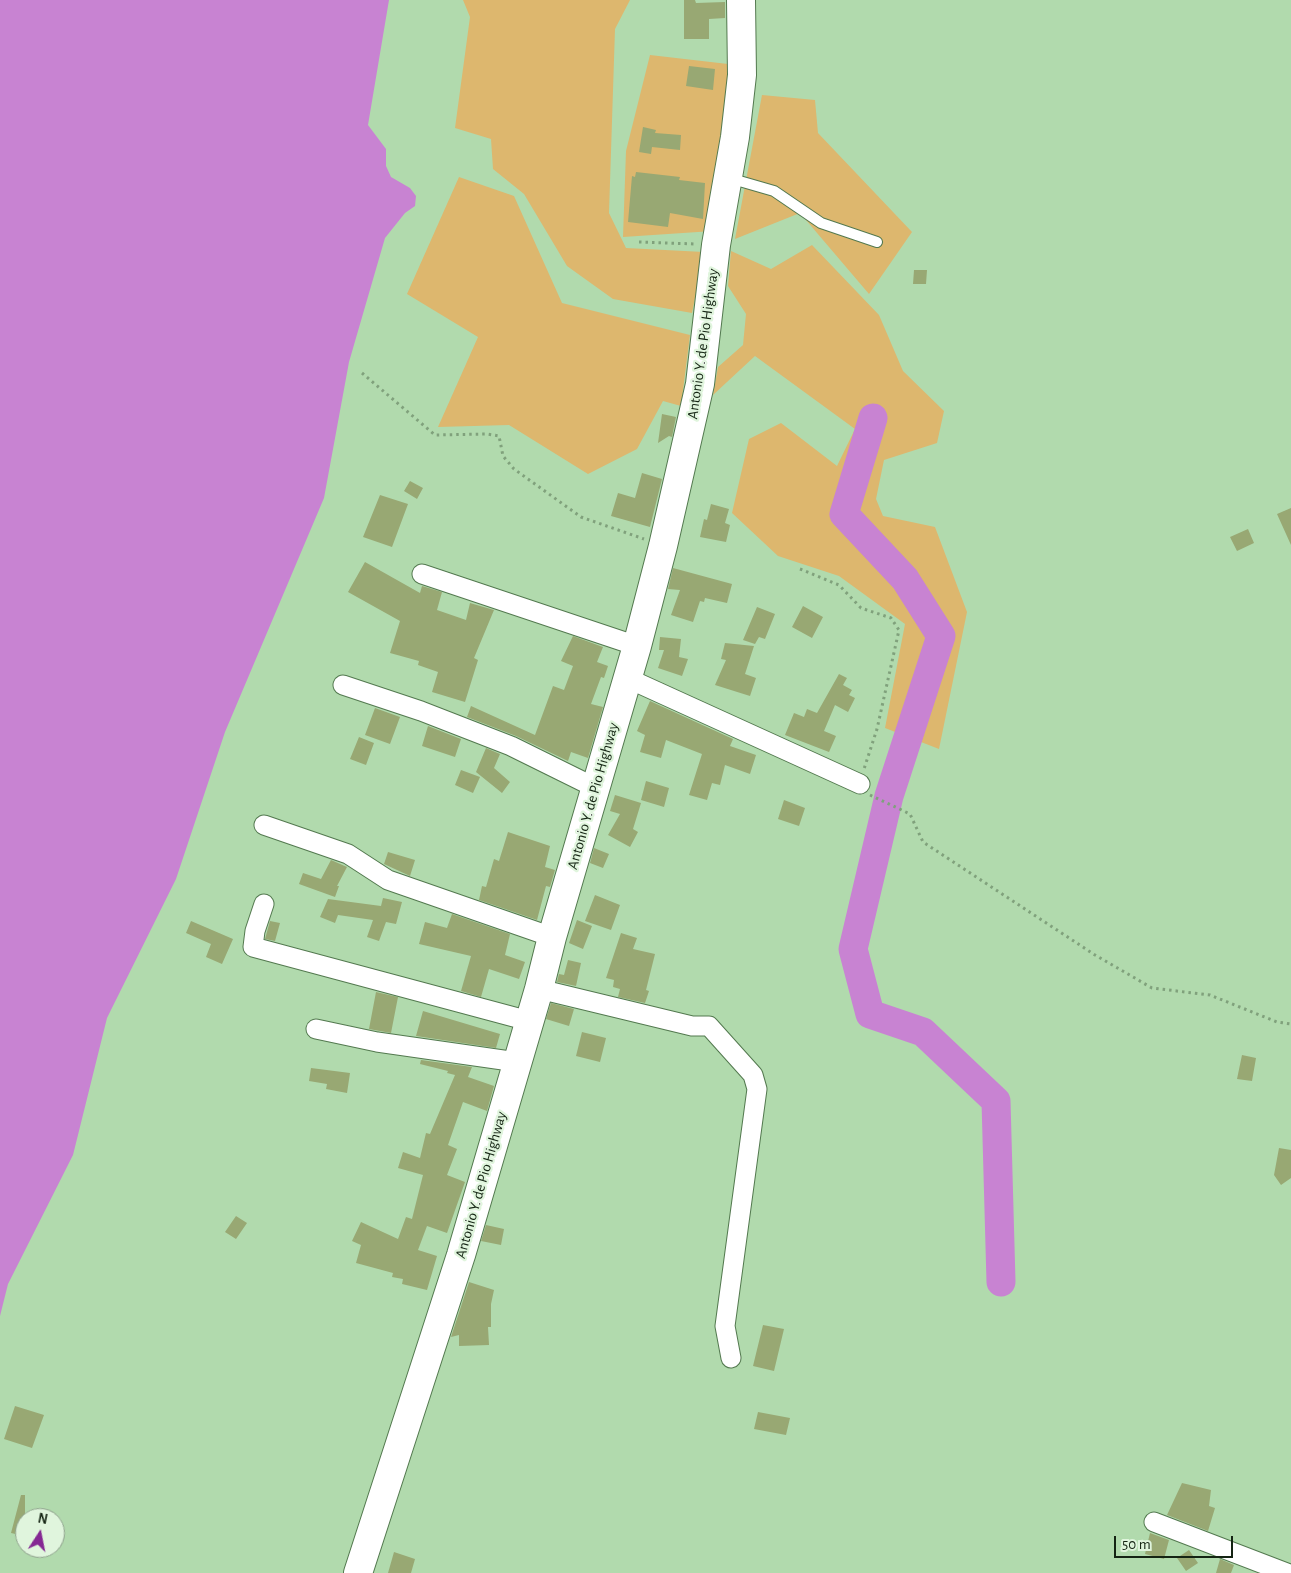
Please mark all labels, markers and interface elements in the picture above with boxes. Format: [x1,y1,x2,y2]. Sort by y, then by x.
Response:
street label: Antonio Y. de Pio Highway [684,268,722,420]
street label: Antonio Y. de Pio Highway [563,721,623,871]
street label: Antonio Y. de Pio Highway [451,1110,511,1260]
north arrow [15,1508,65,1558]
text: N [37,1511,49,1527]
scale bar [1116,1526,1235,1558]
text: 50 m [1122,1537,1151,1552]

